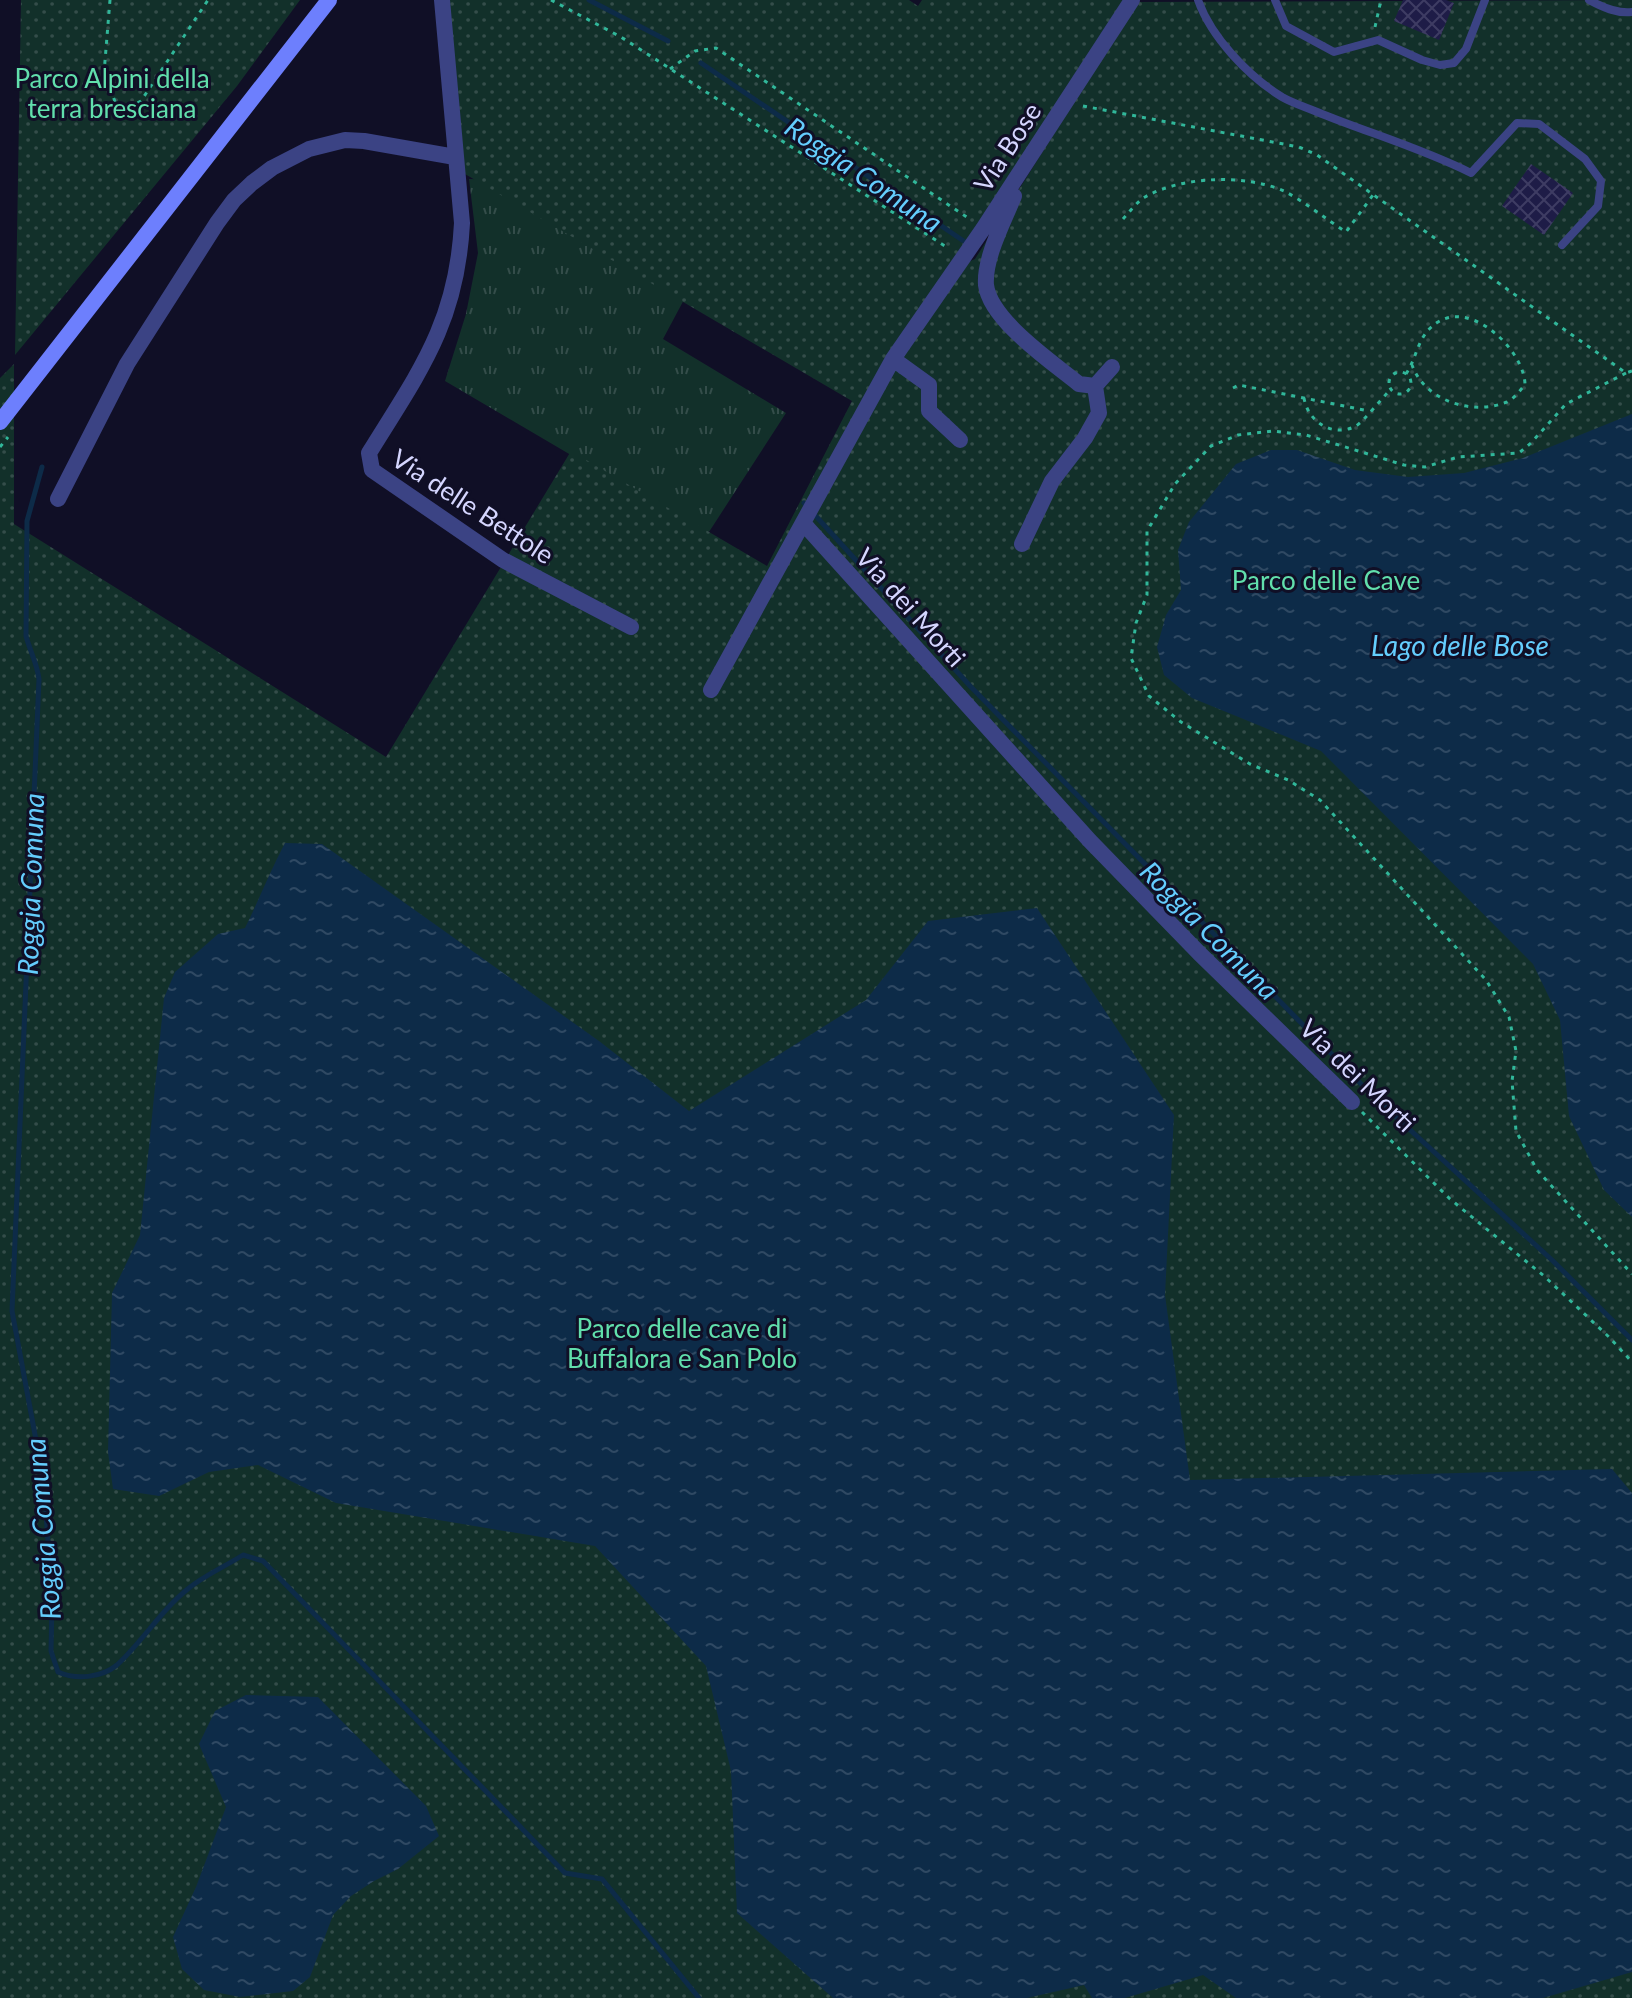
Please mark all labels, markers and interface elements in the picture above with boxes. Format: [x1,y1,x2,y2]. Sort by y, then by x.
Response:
park label: Parco Alpini della terra bresciana [14,62,210,124]
street label: Via Bose [966,96,1048,198]
water label: Roggia Comuna [779,109,949,239]
street label: Via delle Bettole [386,442,560,570]
street label: Via dei Morti [849,541,973,673]
park label: Parco delle Cave [1232,564,1420,596]
water label: Lago delle Bose [1371,628,1549,662]
water label: Roggia Comuna [10,793,50,975]
water label: Roggia Comuna [1134,854,1286,1006]
street label: Via dei Morti [1293,1012,1423,1138]
park label: Parco delle cave di Buffalora e San Polo [567,1312,797,1374]
water label: Roggia Comuna [17,1437,67,1621]

